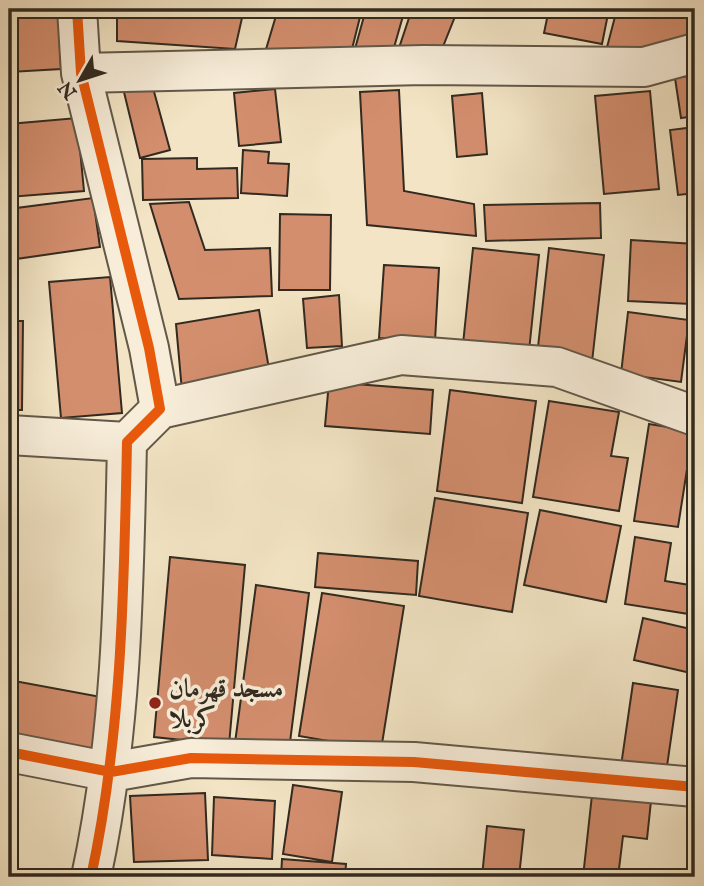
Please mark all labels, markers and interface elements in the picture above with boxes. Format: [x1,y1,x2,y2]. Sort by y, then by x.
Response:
north arrow [46,46,116,116]
text: N [53,75,83,104]
place label: مسجد قهرمان کربلا [169,673,283,736]
marker: مسجد قهرمان کربلا [147,695,163,711]

